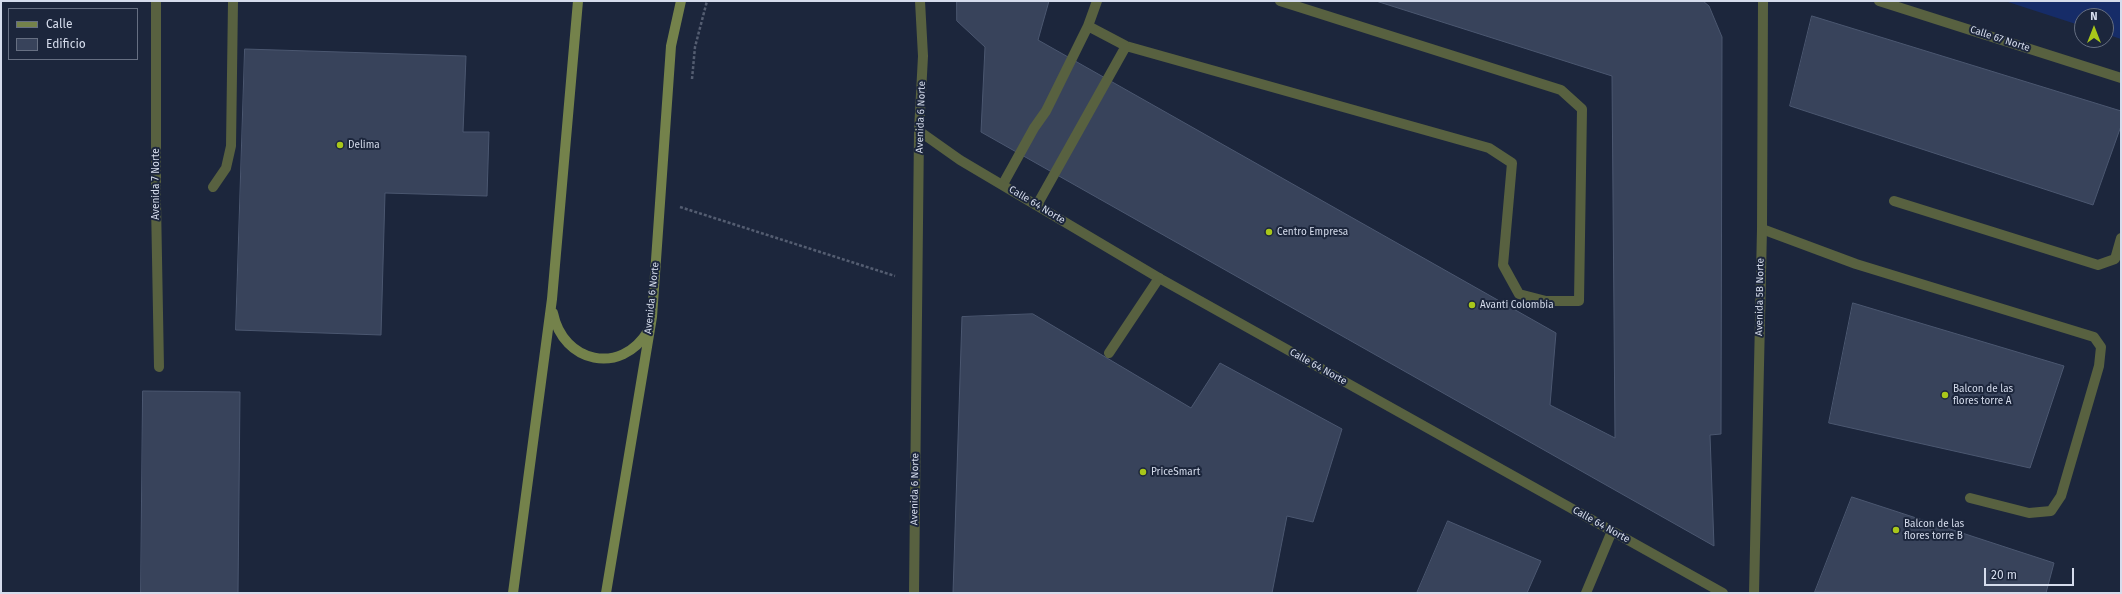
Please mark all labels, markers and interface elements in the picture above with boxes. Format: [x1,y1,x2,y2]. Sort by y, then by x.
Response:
legend [8,8,138,60]
north arrow [2074,8,2114,48]
text: N [2090,10,2098,23]
text: Calle [46,17,73,31]
street label: Calle 67 Norte [1968,24,2032,54]
text: Edificio [46,37,86,51]
street label: Avenida 6 Norte [914,81,928,153]
place label: Delima [348,139,380,151]
marker: Delima [335,140,345,150]
street label: Avenida 7 Norte [150,148,162,220]
street label: Calle 64 Norte [1007,184,1067,226]
place label: Centro Empresa [1277,226,1348,238]
marker: Centro Empresa [1264,227,1274,237]
street label: Avenida 5B Norte [1753,258,1767,336]
street label: Avenida 6 Norte [642,261,662,335]
place label: Avanti Colombia [1480,299,1554,311]
marker: Avanti Colombia [1467,300,1477,310]
street label: Calle 64 Norte [1287,346,1349,388]
place label: Balcon de las flores torre A [1953,383,2013,406]
marker: Balcon de las flores torre A [1940,390,1950,400]
street label: Avenida 6 Norte [908,453,922,525]
place label: PriceSmart [1151,466,1200,478]
marker: PriceSmart [1138,467,1148,477]
street label: Calle 64 Norte [1570,504,1632,546]
place label: Balcon de las flores torre B [1904,518,1964,542]
marker: Balcon de las flores torre B [1891,525,1901,535]
scale bar [1986,560,2076,586]
text: 20 m [1991,568,2017,582]

